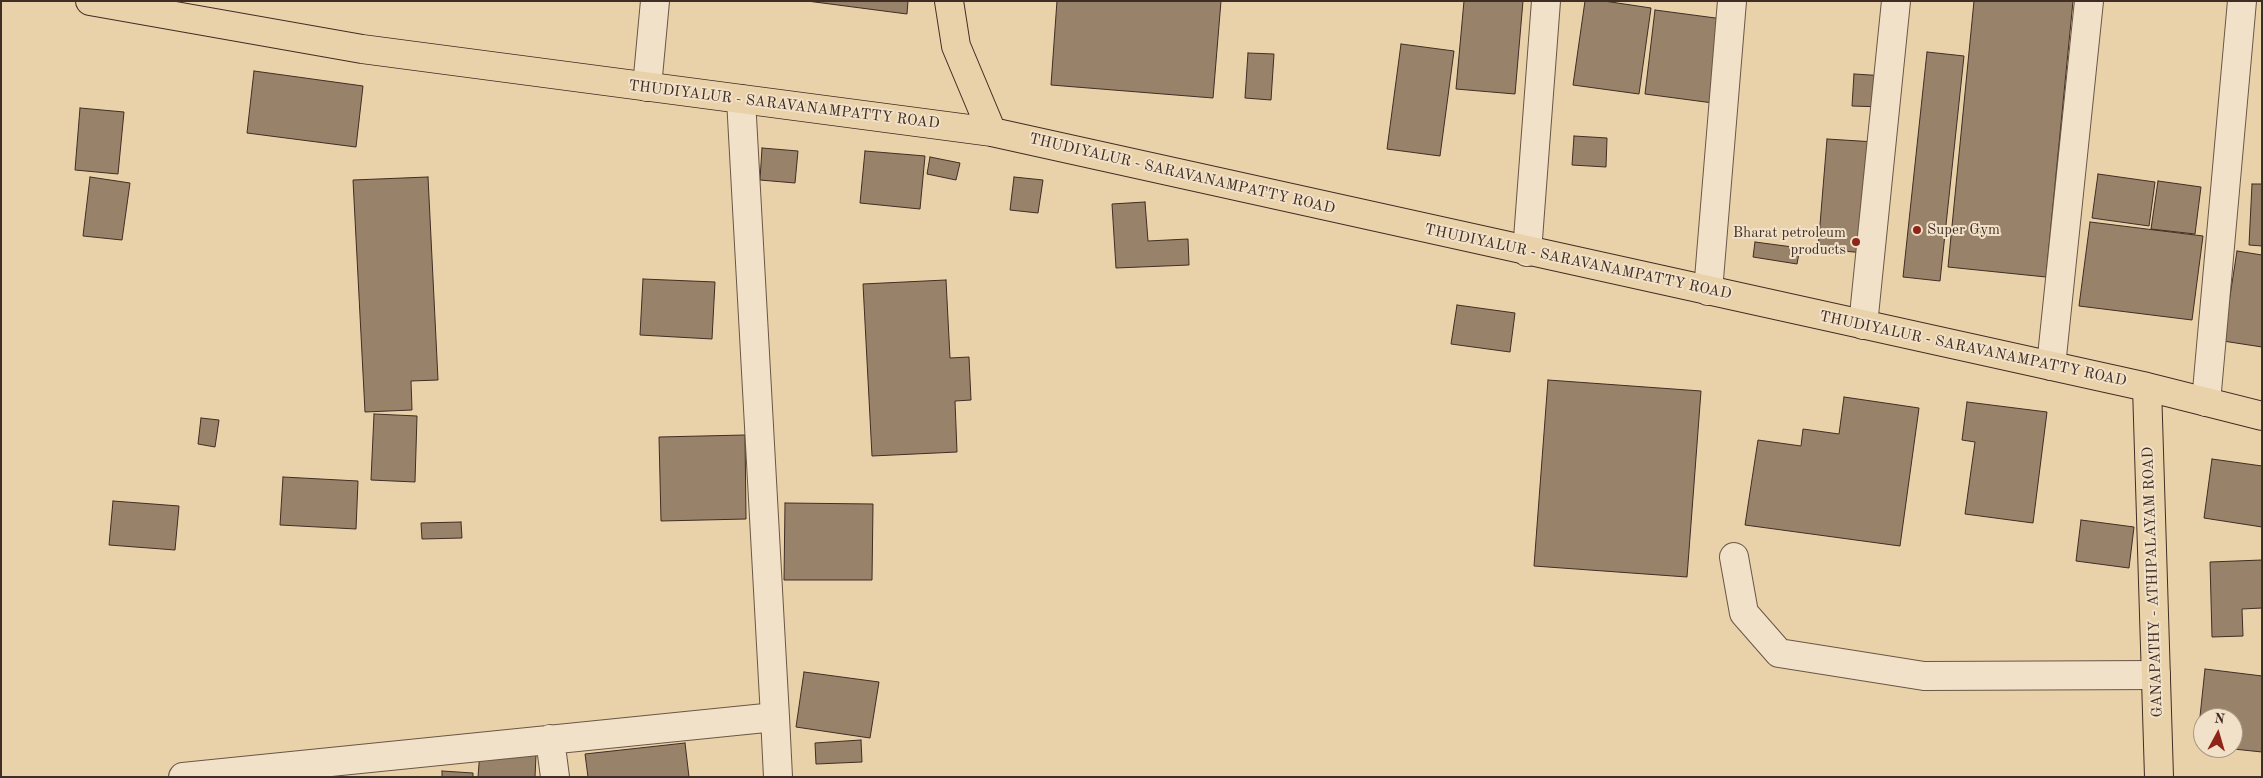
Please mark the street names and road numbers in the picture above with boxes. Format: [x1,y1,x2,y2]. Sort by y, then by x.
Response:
street label: THUDIYALUR - SARAVANAMPATTY ROAD [627,77,941,133]
street label: THUDIYALUR - SARAVANAMPATTY ROAD [1027,130,1337,218]
street label: THUDIYALUR - SARAVANAMPATTY ROAD [1423,221,1733,303]
street label: THUDIYALUR - SARAVANAMPATTY ROAD [1818,308,2128,390]
street label: GANAPATHY - ATHIPALAYAM ROAD [2139,446,2167,718]

